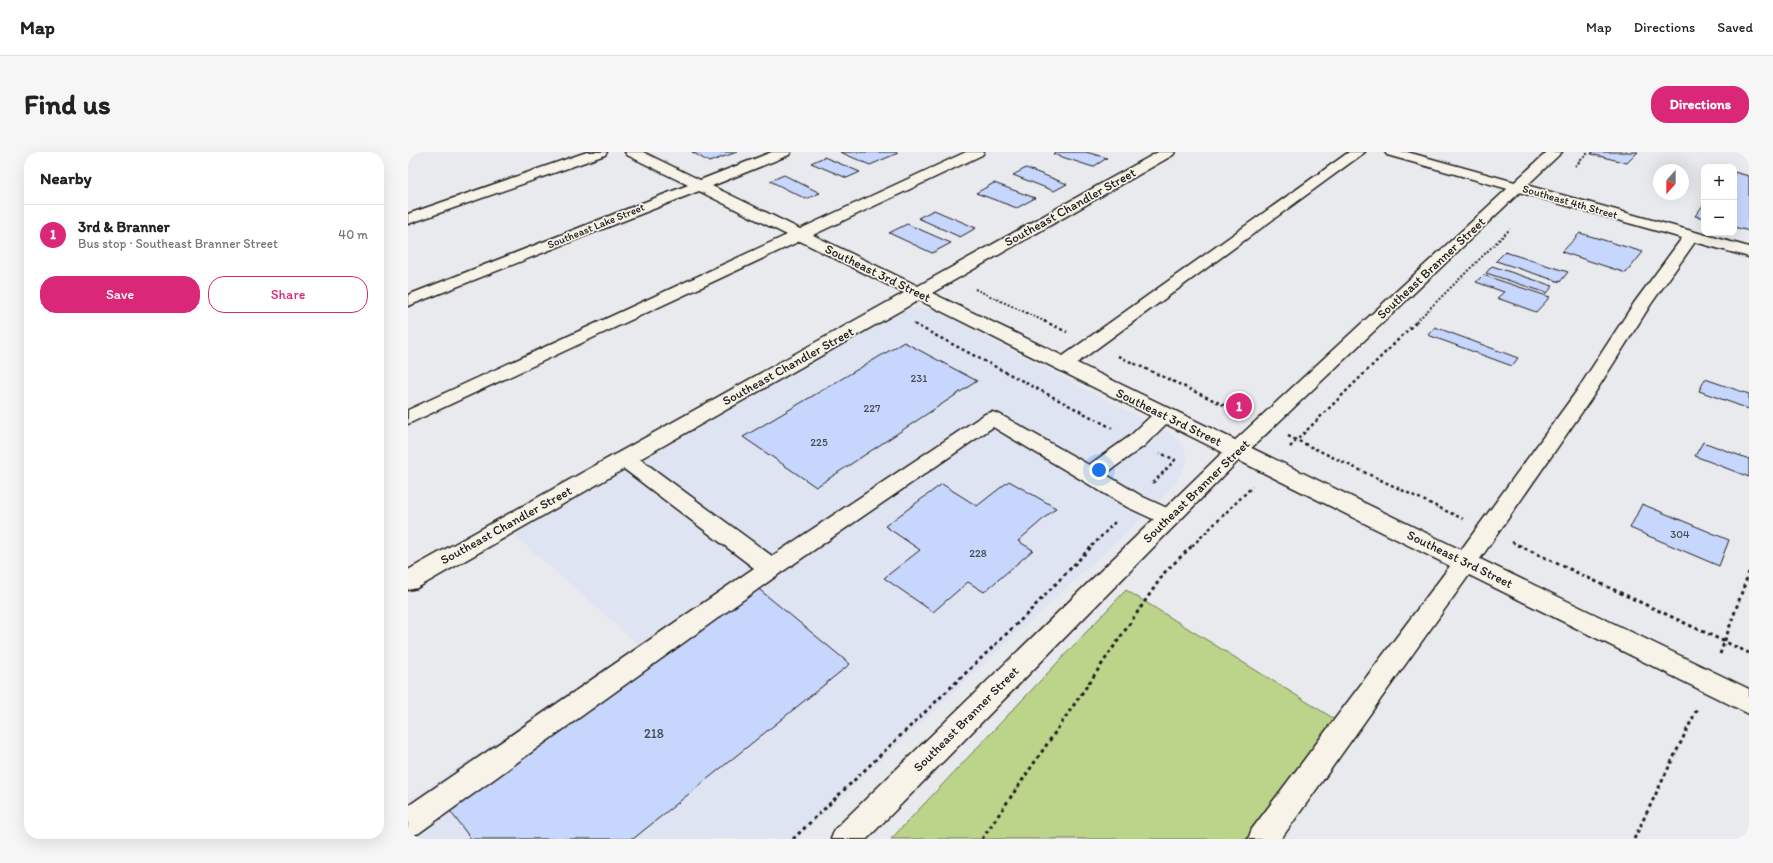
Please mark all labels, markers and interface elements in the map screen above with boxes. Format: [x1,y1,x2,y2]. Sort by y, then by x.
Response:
text: Map [20,16,55,39]
text: Map [1586,19,1612,36]
text: Directions [1634,19,1695,36]
text: Saved [1717,19,1753,36]
button: Directions [1651,86,1749,123]
text: Find us [24,87,111,121]
north arrow [1653,164,1689,200]
map controls [1701,164,1737,236]
button: + [1701,164,1737,200]
street label: Southeast Chandler Street [1002,165,1138,249]
text: Nearby [40,168,92,188]
street label: Southeast 4th Street [1521,182,1619,222]
button: − [1701,200,1737,236]
street label: Southeast Lake Street [545,201,647,251]
street label: Southeast Branner Street [1374,214,1488,322]
text: 3rd & Branner [78,218,170,236]
text: 1 [50,227,56,242]
text: 40 m [338,227,368,242]
text: Bus stop · Southeast Branner Street [78,236,278,251]
street label: Southeast 3rd Street [823,241,933,305]
button: Save [40,276,200,313]
button: Share [208,276,368,313]
street label: Southeast Chandler Street [720,324,856,408]
house number: 231 [911,372,927,385]
street label: Southeast 3rd Street [1114,385,1224,449]
pin: 1 [1226,391,1252,421]
house number: 227 [863,402,881,415]
house number: 225 [810,436,828,449]
street label: Southeast Branner Street [1140,436,1253,546]
your location [1089,460,1109,480]
street label: Southeast Chandler Street [438,483,574,567]
street label: Southeast 3rd Street [1405,527,1515,591]
house number: 304 [1670,528,1690,541]
house number: 228 [969,547,987,560]
street label: Southeast Branner Street [910,663,1022,775]
house number: 218 [644,726,664,741]

